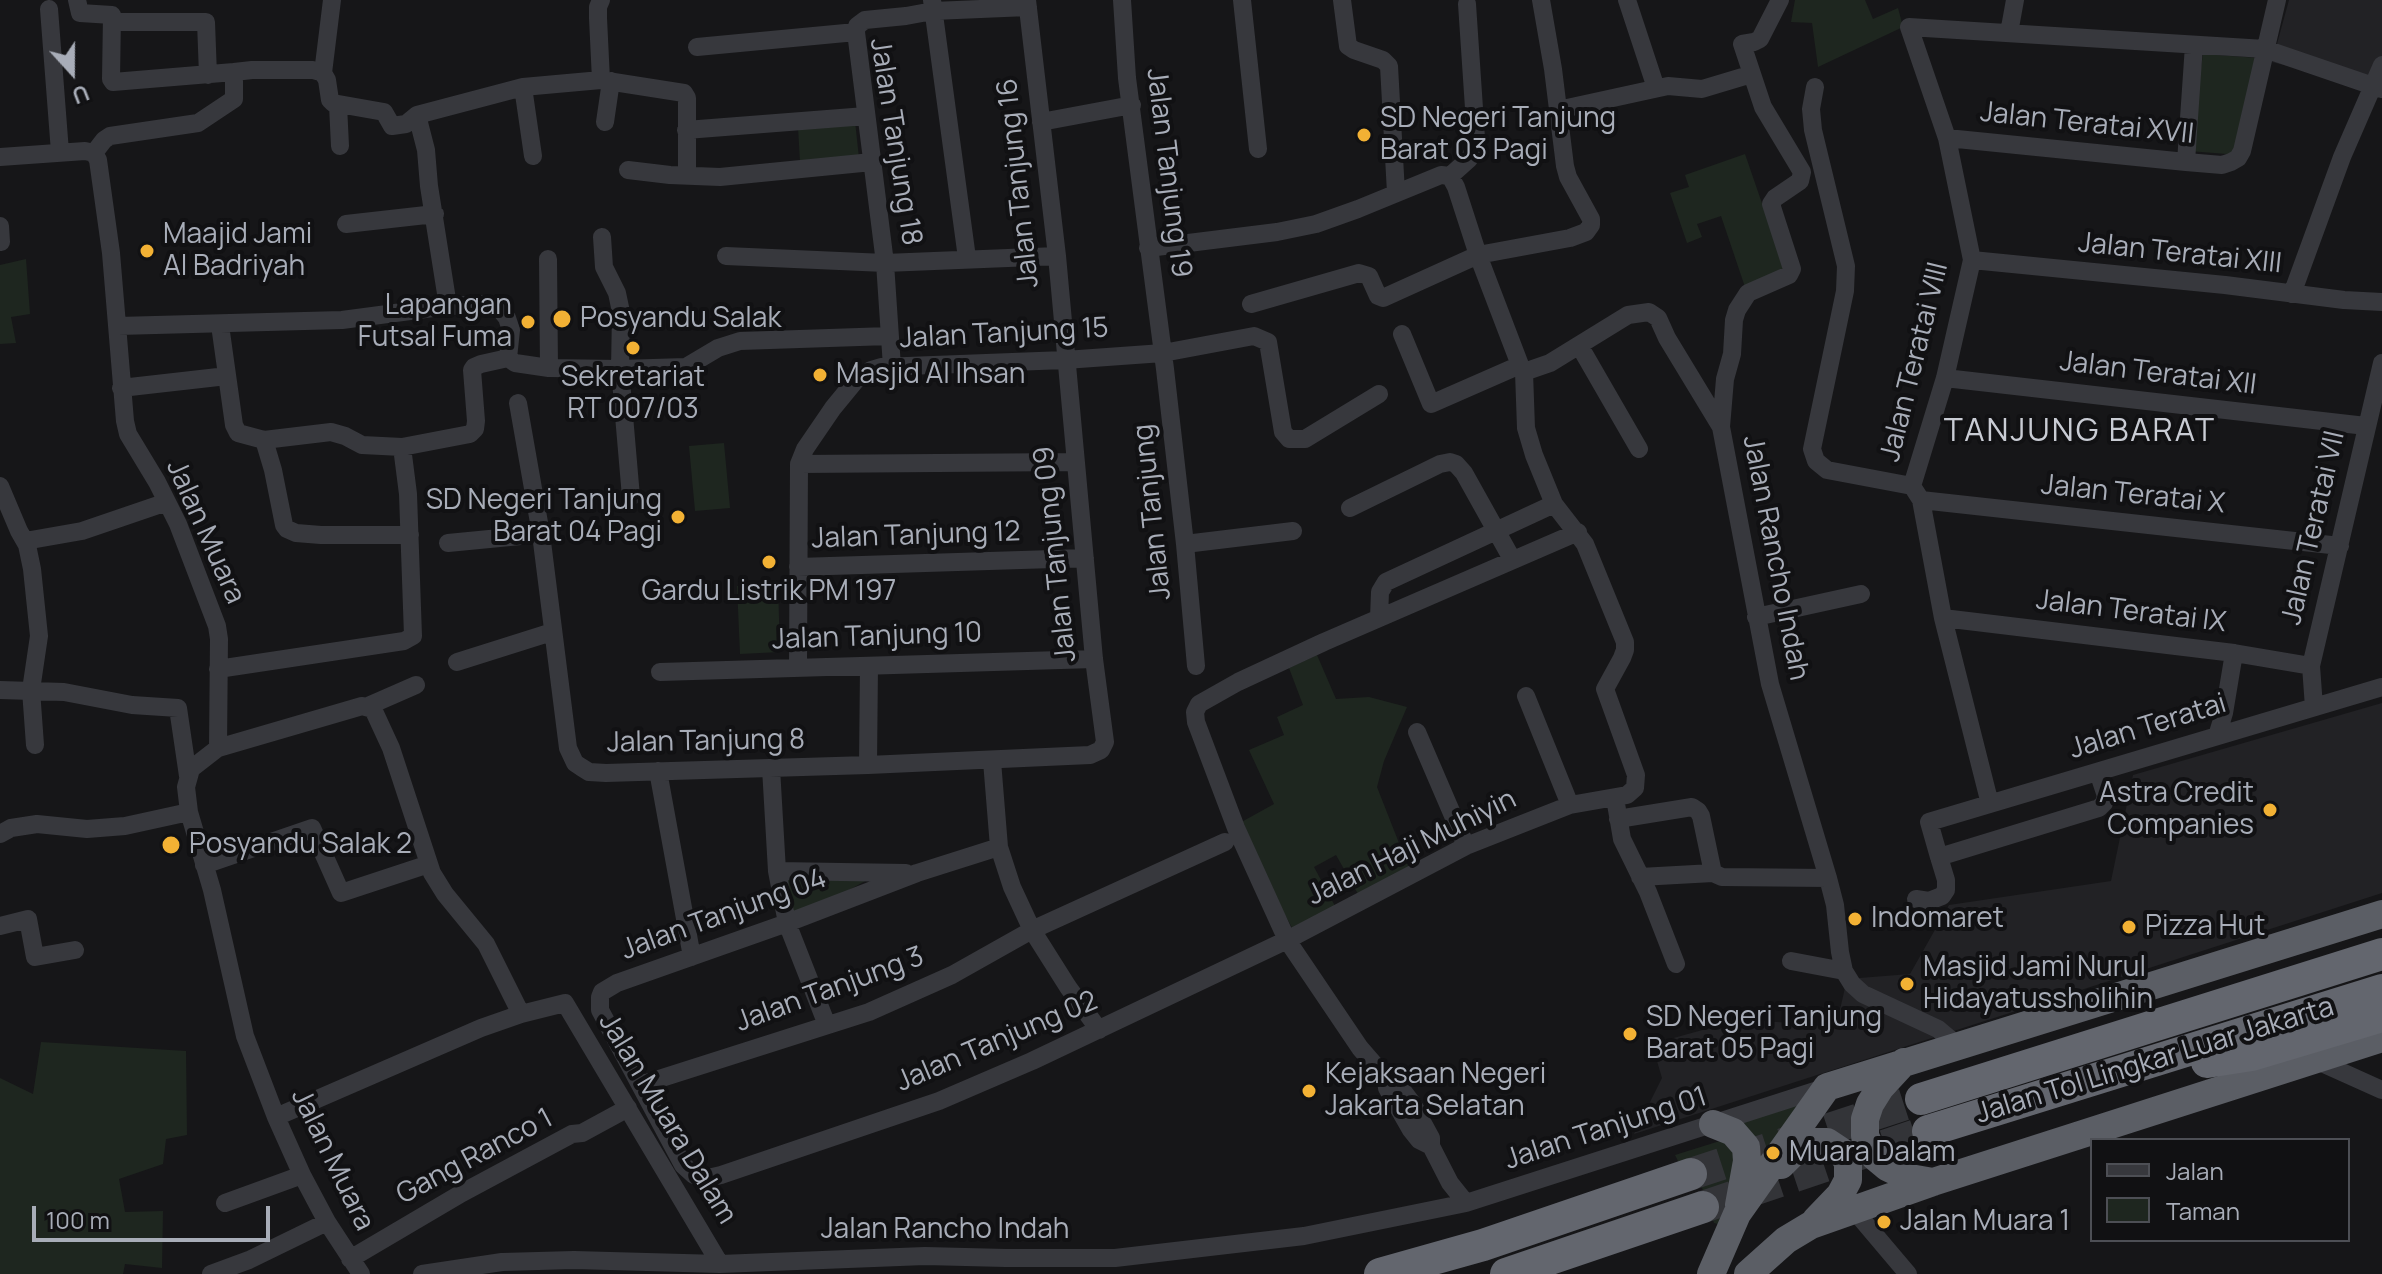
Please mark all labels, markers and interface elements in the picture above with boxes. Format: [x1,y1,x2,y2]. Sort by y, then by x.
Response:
north arrow [32,32,112,112]
street label: Jalan Tanjung 18 [862,36,928,248]
street label: Jalan Tanjung 19 [1138,66,1198,280]
street label: Jalan Tanjung 16 [991,77,1047,289]
text: U [68,78,93,111]
street label: Jalan Teratai XVII [1979,96,2195,152]
place label: SD Negeri Tanjung Barat 03 Pagi [1380,102,1616,168]
marker: SD Negeri Tanjung Barat 03 Pagi [1355,126,1373,144]
place label: Maajid Jami Al Badriyah [163,218,312,284]
street label: Jalan Teratai XIII [2077,227,2283,281]
marker: Maajid Jami Al Badriyah [138,242,156,260]
street label: Jalan Teratai VIII [1874,259,1956,465]
place label: Lapangan Futsal Fuma [358,289,512,355]
place label: Posyandu Salak [580,302,781,336]
marker: Posyandu Salak [551,308,573,330]
street label: Jalan Tanjung 15 [899,312,1109,356]
marker: Lapangan Futsal Fuma [519,313,537,331]
marker: Sekretariat RT 007/03 [624,339,642,357]
street label: Jalan Teratai XII [2058,345,2258,403]
place label: Masjid Al Ihsan [836,358,1025,392]
place label: Sekretariat RT 007/03 [561,361,705,427]
marker: Masjid Al Ihsan [811,366,829,384]
district label: TANJUNG BARAT [1944,413,2216,451]
street label: Jalan Tanjung [1127,422,1179,602]
street label: Jalan Teratai VII [2275,428,2353,628]
street label: Jalan Rancho Indah [1735,433,1815,683]
street label: Jalan Tanjung 09 [1028,444,1084,664]
street label: Jalan Muara [158,455,252,609]
street label: Jalan Teratai X [2039,469,2227,521]
place label: SD Negeri Tanjung Barat 04 Pagi [426,484,662,550]
marker: SD Negeri Tanjung Barat 04 Pagi [669,508,687,526]
street label: Jalan Tanjung 12 [811,516,1021,556]
marker: Gardu Listrik PM 197 [760,553,778,571]
place label: Gardu Listrik PM 197 [642,575,896,609]
street label: Jalan Teratai IX [2034,584,2228,640]
street label: Jalan Tanjung 10 [771,617,983,657]
street label: Jalan Teratai [2066,687,2230,767]
street label: Jalan Tanjung 8 [606,723,806,761]
place label: Astra Credit Companies [2099,777,2254,843]
street label: Jalan Haji Muhiyin [1302,783,1522,913]
marker: Astra Credit Companies [2261,801,2279,819]
place label: Posyandu Salak 2 [189,828,412,862]
marker: Posyandu Salak 2 [160,834,182,856]
street label: Jalan Tanjung 04 [617,862,831,968]
place label: Indomaret [1871,902,2004,936]
marker: Indomaret [1846,910,1864,928]
place label: Pizza Hut [2145,910,2265,944]
marker: Pizza Hut [2120,918,2138,936]
street label: Jalan Tanjung 3 [731,940,929,1040]
place label: Masjid Jami Nurul Hidayatussholihin [1923,951,2153,1017]
marker: Masjid Jami Nurul Hidayatussholihin [1898,975,1916,993]
street label: Jalan Tanjung 02 [891,984,1103,1100]
street label: Jalan Tol Lingkar Luar Jakarta [1972,991,2338,1131]
place label: SD Negeri Tanjung Barat 05 Pagi [1646,1001,1882,1067]
street label: Jalan Muara Dalam [591,1008,743,1230]
marker: SD Negeri Tanjung Barat 05 Pagi [1621,1025,1639,1043]
place label: Kejaksaan Negeri Jakarta Selatan [1325,1058,1546,1124]
street label: Jalan Tanjung 01 [1501,1081,1711,1177]
marker: Kejaksaan Negeri Jakarta Selatan [1300,1082,1318,1100]
street label: Jalan Muara [283,1084,381,1236]
street label: Gang Ranco 1 [391,1102,559,1212]
place label: Muara Dalam [1789,1136,1956,1170]
legend [2090,1138,2350,1242]
marker: Muara Dalam [1764,1144,1782,1162]
text: Jalan [2166,1154,2224,1187]
scale bar [36,1190,274,1240]
text: Taman [2166,1194,2240,1227]
text: 100 m [46,1203,110,1236]
place label: Jalan Muara 1 [1900,1205,2070,1239]
street label: Jalan Rancho Indah [821,1213,1069,1247]
marker: Jalan Muara 1 [1875,1213,1893,1231]

